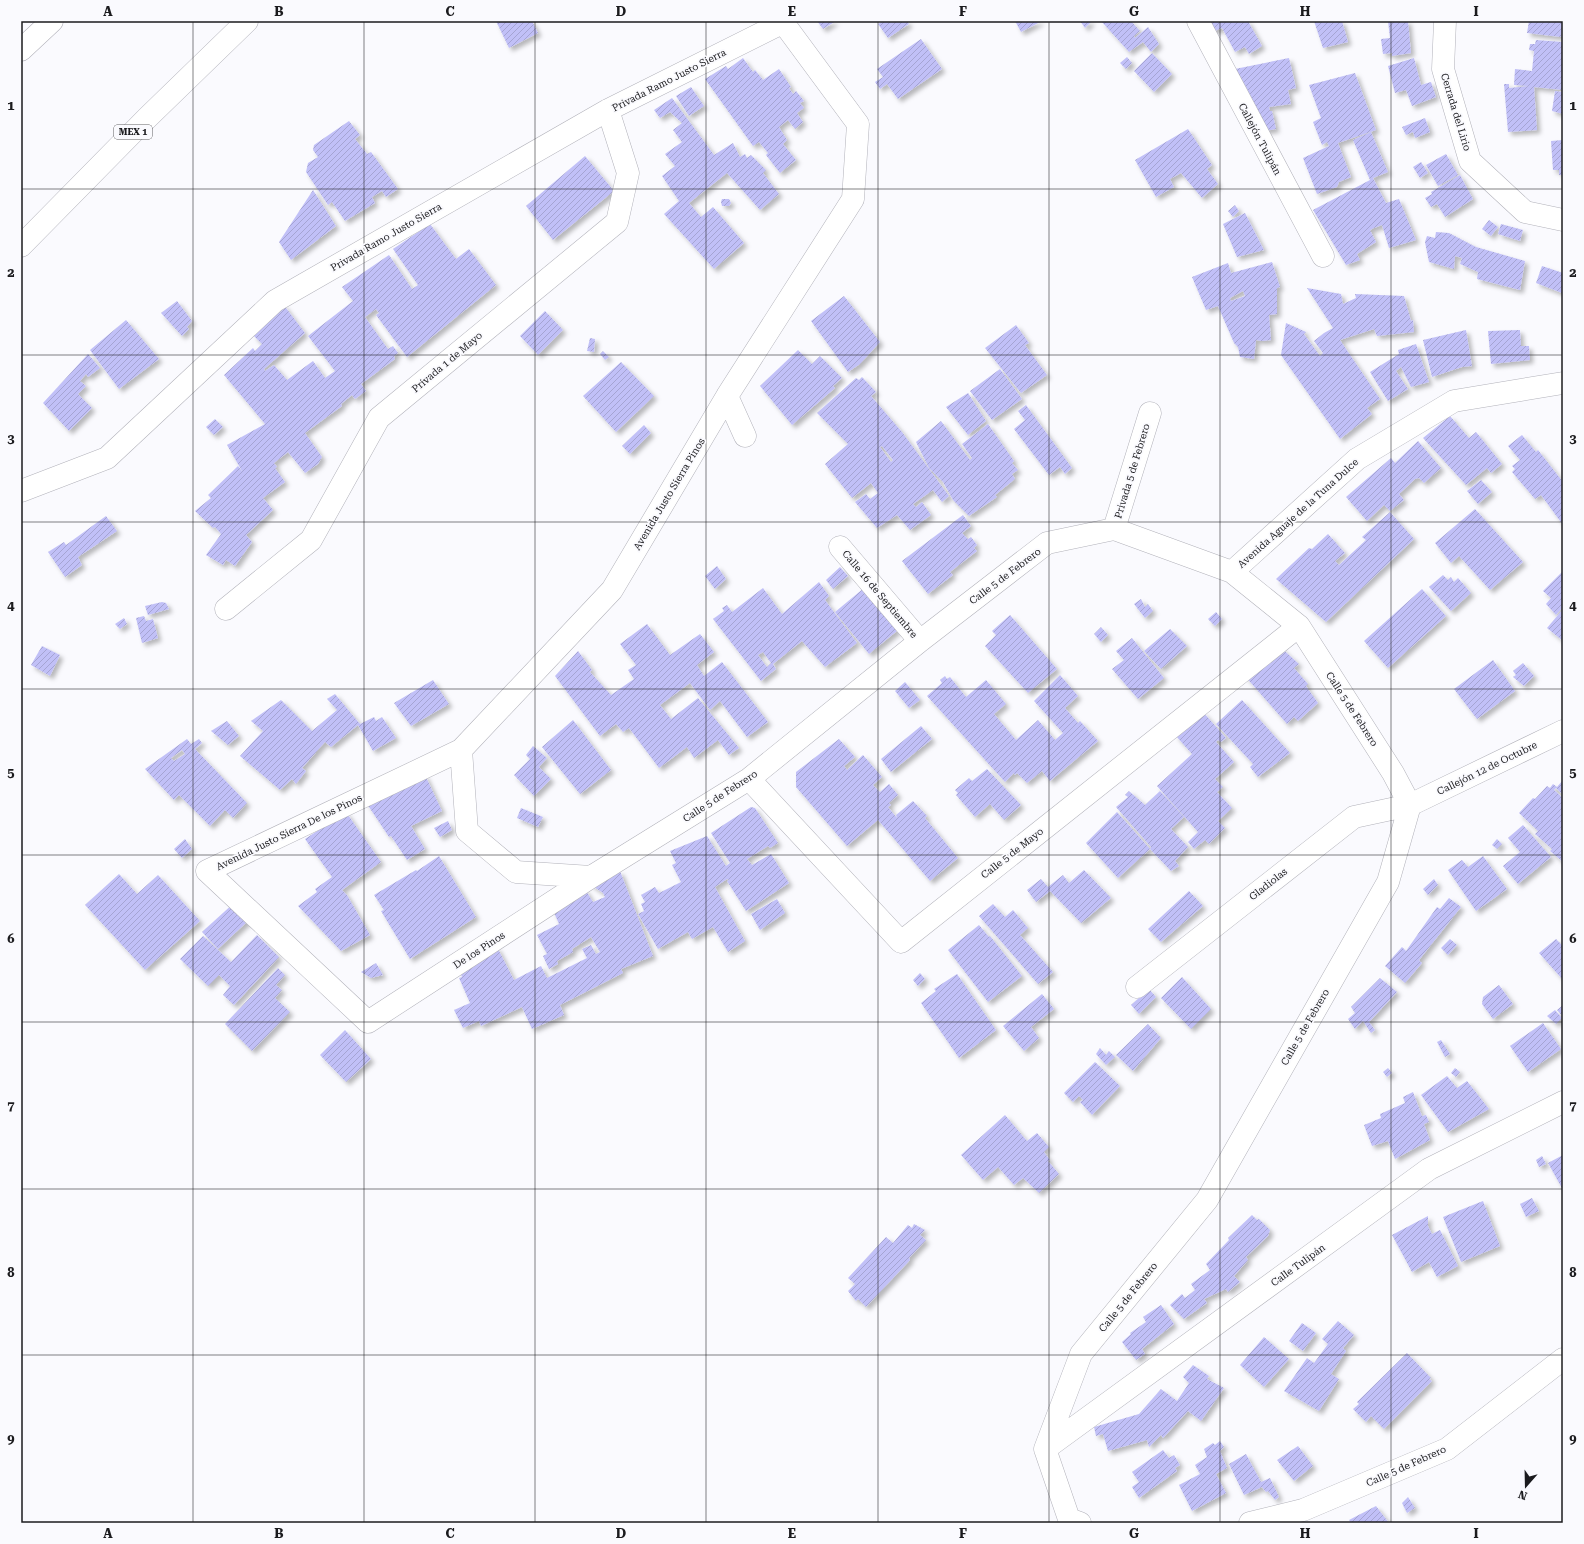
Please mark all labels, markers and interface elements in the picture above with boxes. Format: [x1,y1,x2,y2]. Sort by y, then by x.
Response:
text: A [103,4,113,19]
text: B [274,4,284,19]
text: C [445,4,455,19]
text: D [616,4,626,19]
text: E [788,4,796,19]
text: F [959,4,967,19]
text: G [1129,4,1139,19]
text: H [1300,4,1311,19]
text: I [1473,4,1479,19]
street label: Privada Ramo Justo Sierra [610,46,728,114]
street label: Cerrada del Lirio [1439,72,1473,152]
text: 1 [7,98,15,113]
text: 1 [1569,98,1577,113]
street label: Callejón Tulipán [1236,101,1284,177]
road number: MEX 1 [114,125,152,139]
street label: Privada Ramo Justo Sierra [329,200,444,273]
text: 2 [7,265,15,280]
text: 2 [1569,265,1577,280]
street label: Privada 1 de Mayo [410,329,484,395]
street label: Privada 5 de Febrero [1112,422,1152,520]
text: 3 [7,431,15,446]
text: 3 [1569,431,1577,446]
street label: Avenida Justo Sierra Pinos [631,436,707,552]
street label: Avenida Aguaje de la Tuna Dulce [1236,456,1361,570]
street label: Calle 5 de Febrero [967,546,1043,606]
street label: Calle 16 de Septiembre [840,548,920,640]
text: 4 [7,598,15,613]
text: 4 [1569,598,1577,613]
street label: Calle 5 de Febrero [1324,670,1380,748]
street label: Callejón 12 de Octubre [1435,739,1539,797]
text: 5 [7,765,15,780]
text: 5 [1569,765,1577,780]
street label: Calle 5 de Febrero [681,768,759,824]
street label: Avenida Justo Sierra De los Pinos [214,792,364,872]
street label: Calle 5 de Mayo [979,825,1045,881]
street label: Gladiolas [1247,866,1289,902]
street label: De los Pinos [451,929,507,971]
text: 6 [7,931,15,946]
text: 6 [1569,931,1577,946]
street label: Calle 5 de Febrero [1279,987,1331,1067]
text: 7 [7,1098,15,1113]
text: 7 [1569,1098,1577,1113]
street label: Calle Tulipán [1269,1241,1328,1288]
street label: Calle 5 de Febrero [1097,1260,1159,1334]
text: 8 [7,1265,15,1280]
text: 8 [1569,1265,1577,1280]
text: 9 [7,1431,15,1446]
text: 9 [1569,1431,1577,1446]
street label: Calle 5 de Febrero [1364,1443,1448,1489]
north arrow [1506,1466,1546,1506]
text: N [1516,1487,1529,1502]
text: A [103,1526,113,1541]
text: B [274,1526,284,1541]
text: C [445,1526,455,1541]
text: D [616,1526,626,1541]
text: E [788,1526,796,1541]
text: F [959,1526,967,1541]
text: G [1129,1526,1139,1541]
text: H [1300,1526,1311,1541]
text: I [1473,1526,1479,1541]

